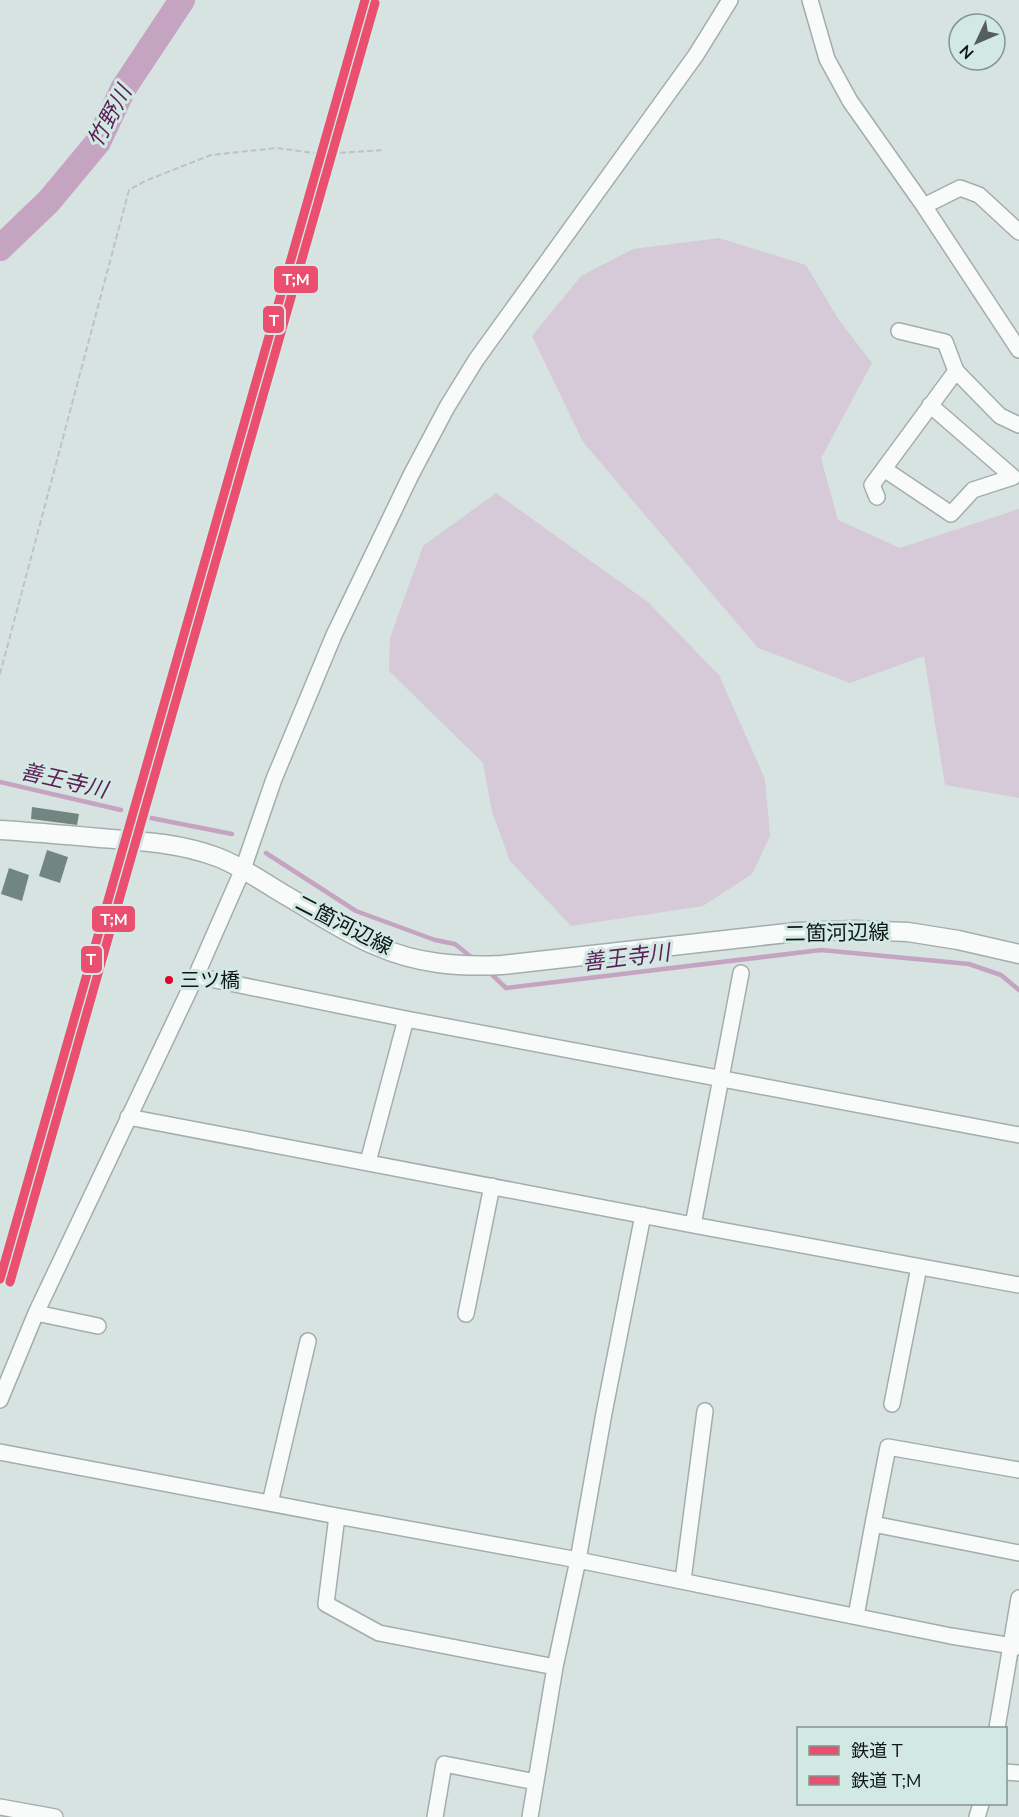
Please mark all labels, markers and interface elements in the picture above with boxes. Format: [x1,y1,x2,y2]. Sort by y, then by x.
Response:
north arrow [947,12,1007,72]
text: N [955,40,979,64]
water label: 竹野川 [81,79,140,153]
line badge: T;M [273,265,319,294]
text: T;M [282,269,310,291]
line badge: T [262,305,285,334]
text: T [269,310,279,332]
water label: 善王寺川 [18,756,112,806]
street label: 二箇河辺線 [291,889,397,961]
line badge: T;M [91,905,136,933]
text: T;M [100,909,128,931]
street label: 二箇河辺線 [784,918,890,948]
water label: 善王寺川 [581,937,674,978]
line badge: T [80,945,103,974]
text: T [86,949,96,971]
place label: 三ツ橋 [180,967,240,994]
marker: 三ツ橋 [163,974,175,986]
legend [797,1727,1007,1805]
text: 鉄道 T [851,1739,903,1763]
text: 鉄道 T;M [851,1769,921,1793]

